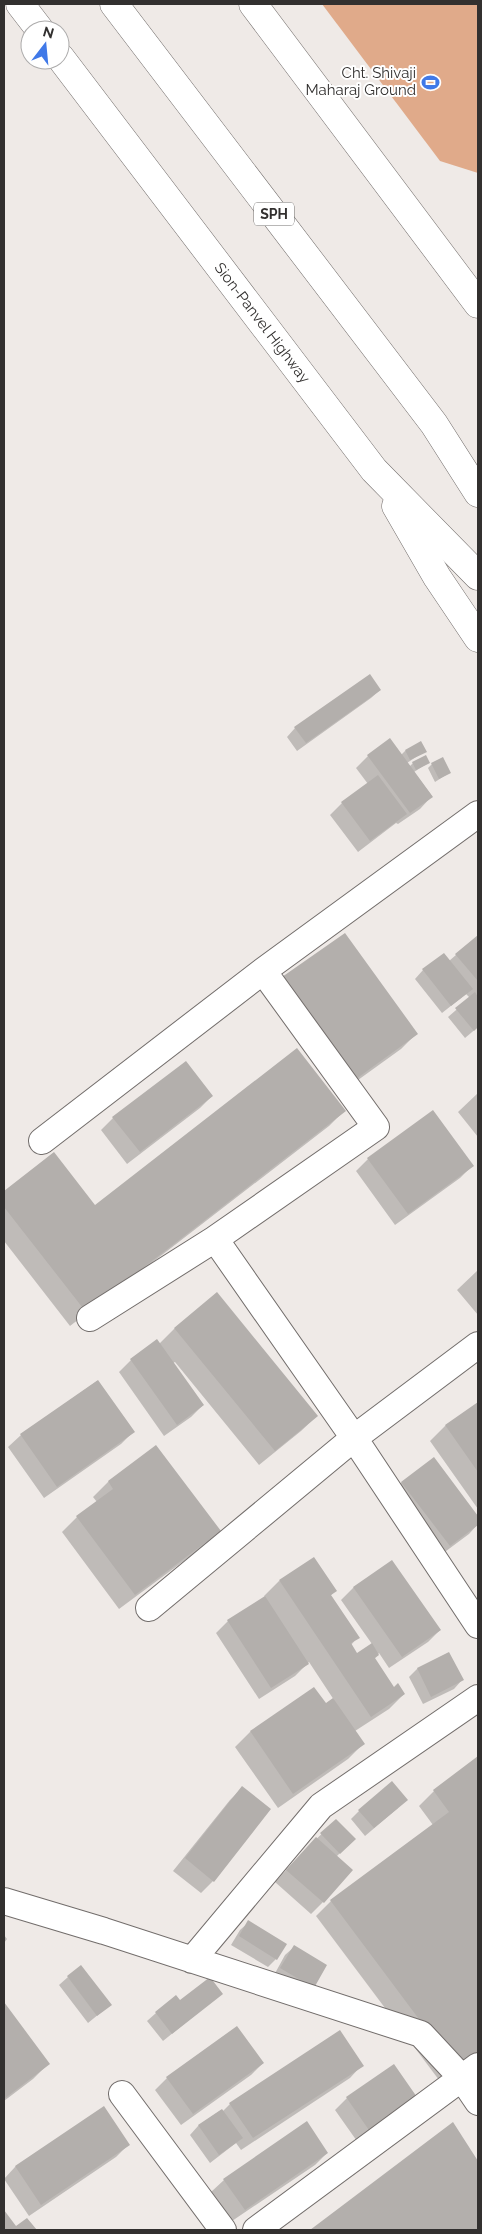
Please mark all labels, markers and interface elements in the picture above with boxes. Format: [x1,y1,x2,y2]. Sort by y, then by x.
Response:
north arrow [20,20,70,70]
text: N [41,23,56,42]
place label: Cht. Shivaji Maharaj Ground [306,64,416,99]
sports icon: Cht. Shivaji Maharaj Ground [420,72,440,92]
road number: SPH [254,202,294,225]
street label: Sion-Panvel Highway [211,259,314,387]

